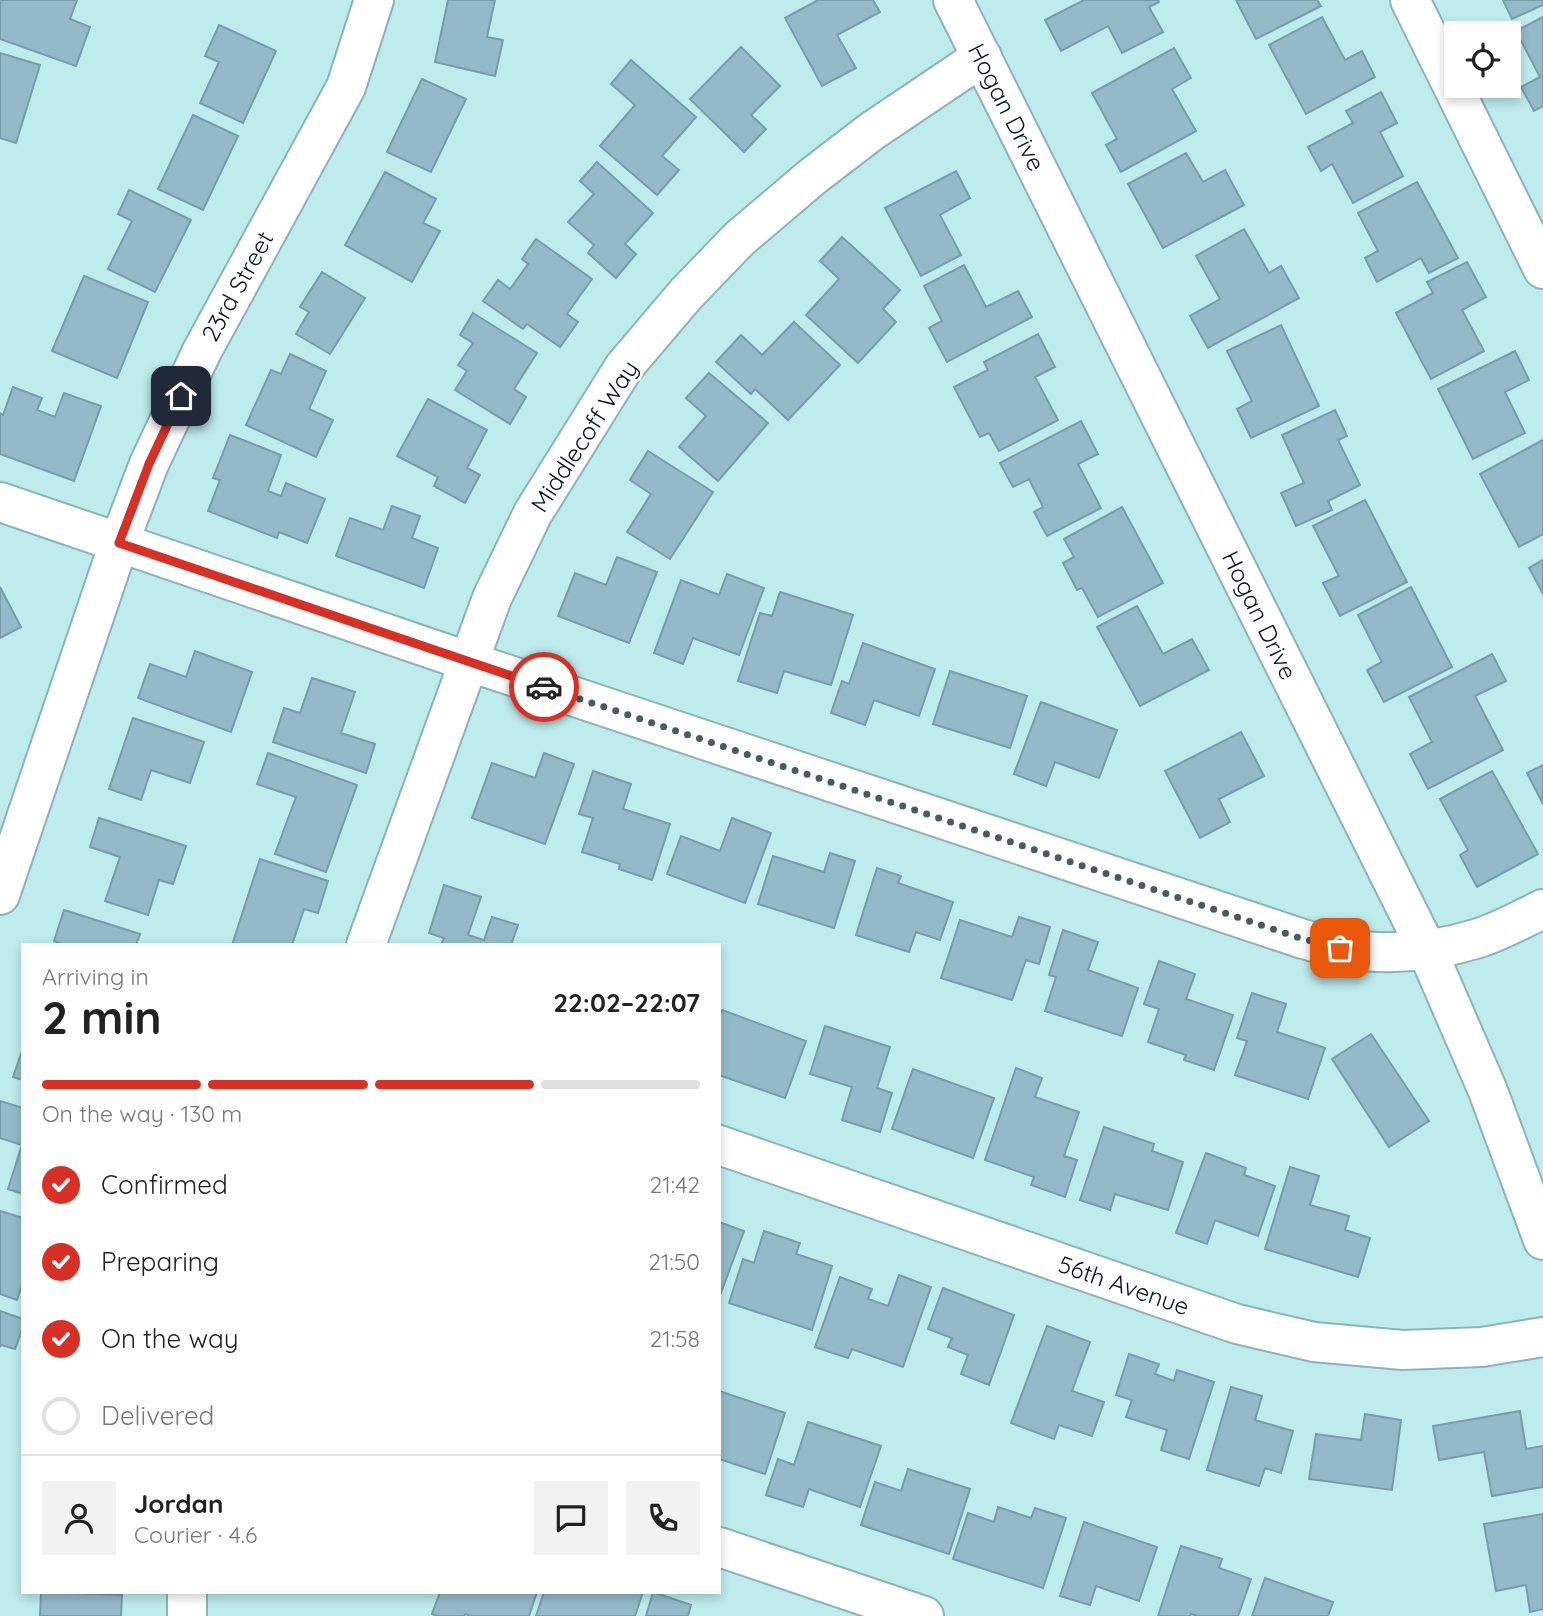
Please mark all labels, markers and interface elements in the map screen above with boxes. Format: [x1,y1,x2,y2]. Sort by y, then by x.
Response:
map controls [1444,21,1521,98]
button: locate [1444,21,1521,98]
street label: Hogan Drive [962,38,1052,176]
street label: 23rd Street [194,226,280,346]
street label: Middlecoff Way [524,355,644,517]
pin [151,366,211,426]
icon: home [162,377,200,415]
street label: Hogan Drive [1216,546,1304,684]
courier [509,652,579,722]
icon: car [525,668,563,706]
pin [1310,918,1370,978]
icon: bag [1321,929,1359,967]
text: Arriving in [42,962,149,991]
text: 22:02–22:07 [553,986,700,1019]
text: 2 min [42,988,162,1046]
text: On the way · 130 m [42,1099,242,1128]
icon: check [42,1166,80,1204]
text: Confirmed [101,1168,228,1201]
text: 21:42 [650,1170,700,1199]
icon: check [42,1243,80,1281]
text: Preparing [101,1245,219,1278]
text: 21:50 [648,1247,700,1276]
street label: 56th Avenue [1055,1249,1193,1321]
icon: check [42,1320,80,1358]
text: On the way [101,1322,239,1355]
text: 21:58 [649,1324,700,1353]
text: Delivered [101,1399,214,1432]
button: person [42,1481,116,1555]
button: chat [534,1481,608,1555]
button: phone [626,1481,700,1555]
text: Jordan [134,1487,223,1520]
text: Courier · 4.6 [134,1520,257,1549]

